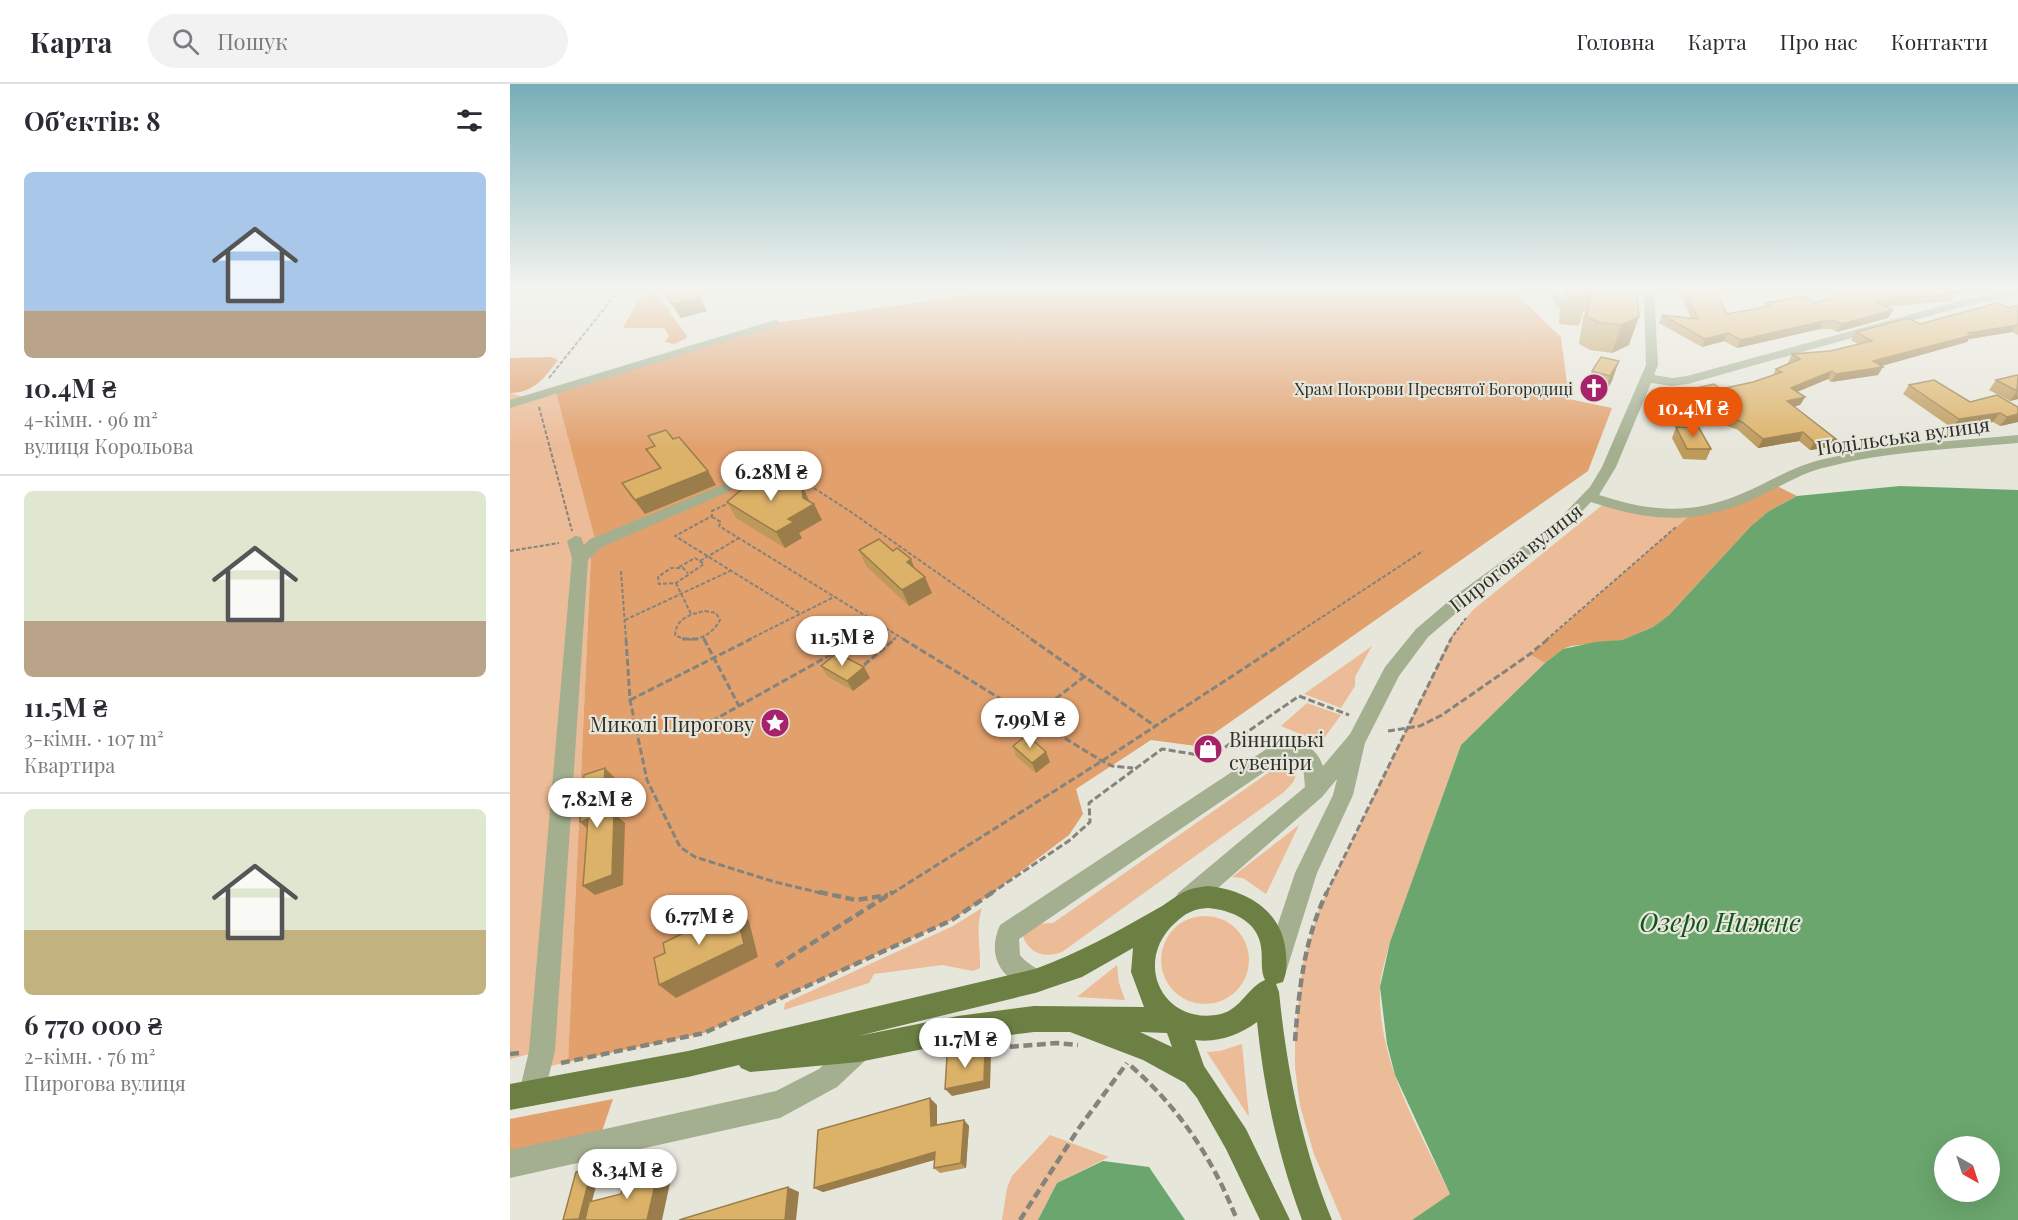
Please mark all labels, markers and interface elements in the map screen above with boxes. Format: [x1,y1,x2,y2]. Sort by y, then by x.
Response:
search box [148,14,568,68]
text: Карта [30,23,112,60]
icon: search [169,25,202,58]
text: Пошук [217,26,288,56]
text: Головна [1576,27,1655,55]
text: Карта [1688,27,1747,55]
text: Про нас [1780,27,1858,55]
text: Контакти [1891,27,1988,55]
text: Об’єктів: 8 [24,103,161,138]
icon: filters [453,104,486,137]
icon: home [201,211,309,319]
text: 10.4M ₴ [24,370,116,405]
church icon: Храм Покрови Пресвятої Богородиці [1578,372,1610,404]
place label: Храм Покрови Пресвятої Богородиці [1295,378,1573,399]
pin: 10.4M ₴ [1638,387,1748,438]
text: 10.4M ₴ [1658,393,1728,420]
text: 4-кімн. · 96 m² [24,405,158,432]
street label: Подільська вулиця [1815,409,1992,461]
text: вулиця Корольова [24,432,193,459]
pin: 6.28M ₴ [716,451,826,502]
text: 6.28M ₴ [735,457,807,484]
street label: Пирогова вулиця [1443,496,1587,617]
icon: home [201,530,309,638]
pin: 11.5M ₴ [787,616,897,667]
text: 11.5M ₴ [810,622,874,649]
text: 11.5M ₴ [24,689,107,724]
pin: 7.99M ₴ [975,698,1085,749]
text: 7.99M ₴ [995,704,1065,731]
place icon: Миколі Пирогову [759,707,791,739]
place label: Миколі Пирогову [590,710,754,737]
text: 3-кімн. · 107 m² [24,724,164,751]
place label: Вінницькі сувеніри [1229,725,1324,775]
shop icon: Вінницькі сувеніри [1192,733,1224,765]
text: Квартира [24,751,115,778]
pin: 7.82M ₴ [542,778,652,829]
text: 7.82M ₴ [562,784,632,811]
icon: home [201,848,309,956]
pin: 6.77M ₴ [644,895,754,946]
text: 6.77M ₴ [665,901,733,928]
water label: Озеро Нижнє [1639,904,1801,939]
text: 6 770 000 ₴ [24,1007,162,1042]
pin: 11.7M ₴ [910,1018,1020,1069]
text: 11.7M ₴ [933,1024,997,1051]
text: 2-кімн. · 76 m² [24,1042,156,1069]
text: Пирогова вулиця [24,1069,186,1096]
north arrow [1934,1136,2000,1202]
map controls [1934,1136,2000,1202]
pin: 8.34M ₴ [572,1149,682,1200]
text: 8.34M ₴ [592,1155,662,1182]

